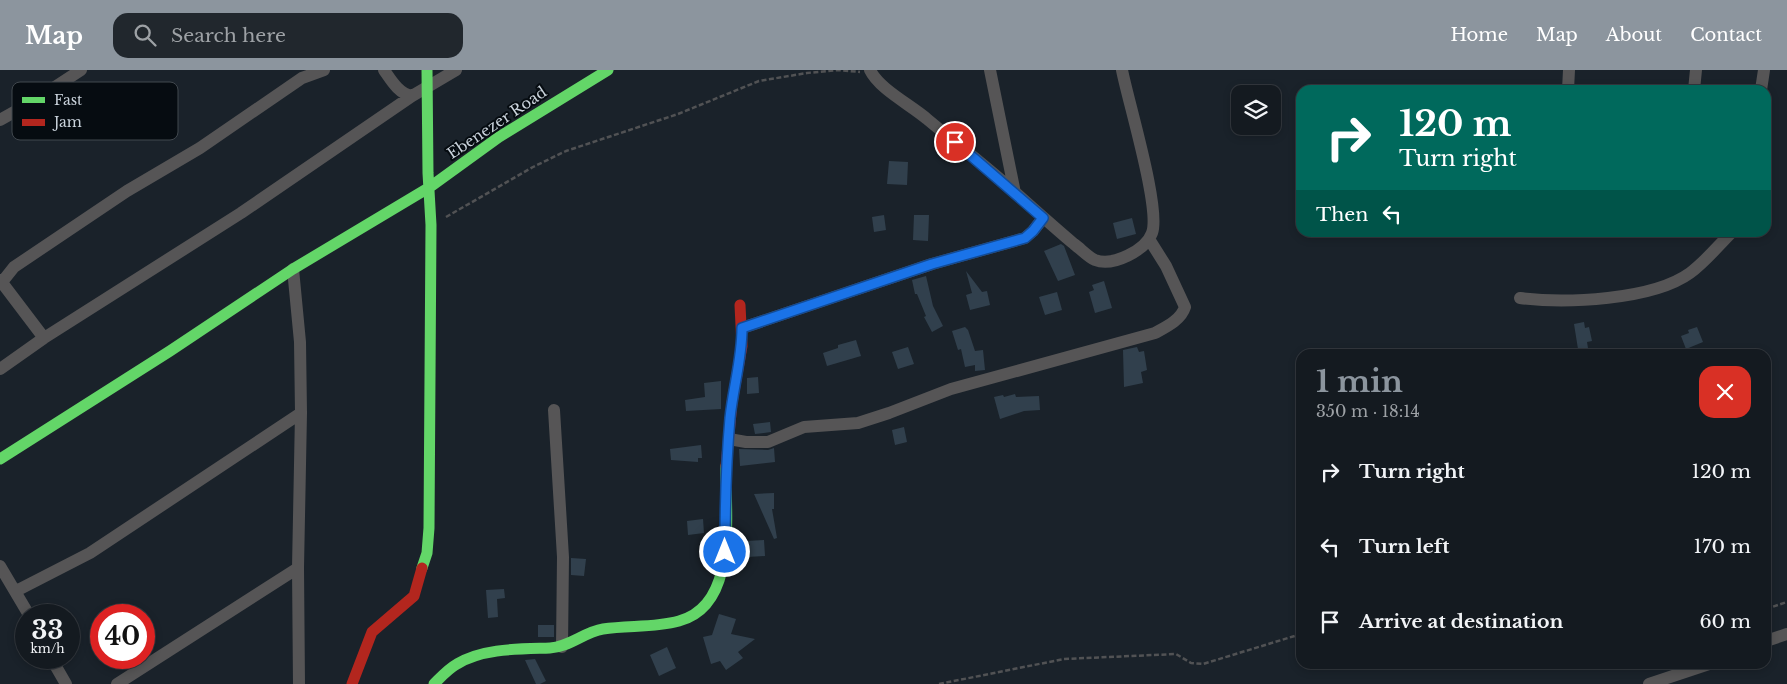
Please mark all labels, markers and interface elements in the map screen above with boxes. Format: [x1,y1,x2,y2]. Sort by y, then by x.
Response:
search box [113,13,463,58]
text: Map [25,21,83,50]
icon: search [131,21,159,49]
text: Search here [171,24,286,47]
text: Home [1450,24,1508,46]
text: Map [1536,24,1578,46]
text: About [1606,24,1662,46]
text: Contact [1690,24,1762,46]
legend [12,82,178,140]
street label: Ebenezer Road [443,82,550,163]
map controls [1231,85,1281,135]
button: layers [1231,85,1281,135]
text: Fast [54,91,83,109]
text: 120 m [1399,102,1512,145]
icon: right [1316,105,1381,170]
text: Jam [52,113,82,131]
pin [934,121,976,163]
icon: arrive [941,128,969,156]
text: Turn right [1399,145,1517,172]
icon: left [1378,200,1406,228]
text: Then [1316,203,1368,226]
text: 1 min [1316,363,1403,400]
button: close [1699,366,1751,418]
text: 350 m · 18:14 [1316,401,1420,421]
icon: right [1316,458,1344,486]
text: Turn right [1359,460,1465,483]
text: 120 m [1691,460,1751,483]
position arrow [698,525,750,577]
icon: left [1316,533,1344,561]
text: Turn left [1359,535,1450,558]
text: 170 m [1694,535,1751,558]
speed limit sign: 40 [90,604,155,669]
icon: arrive [1316,608,1344,636]
text: Arrive at destination [1359,610,1563,633]
text: 60 m [1699,610,1751,633]
text: 33 [32,615,63,646]
text: km/h [30,641,65,656]

